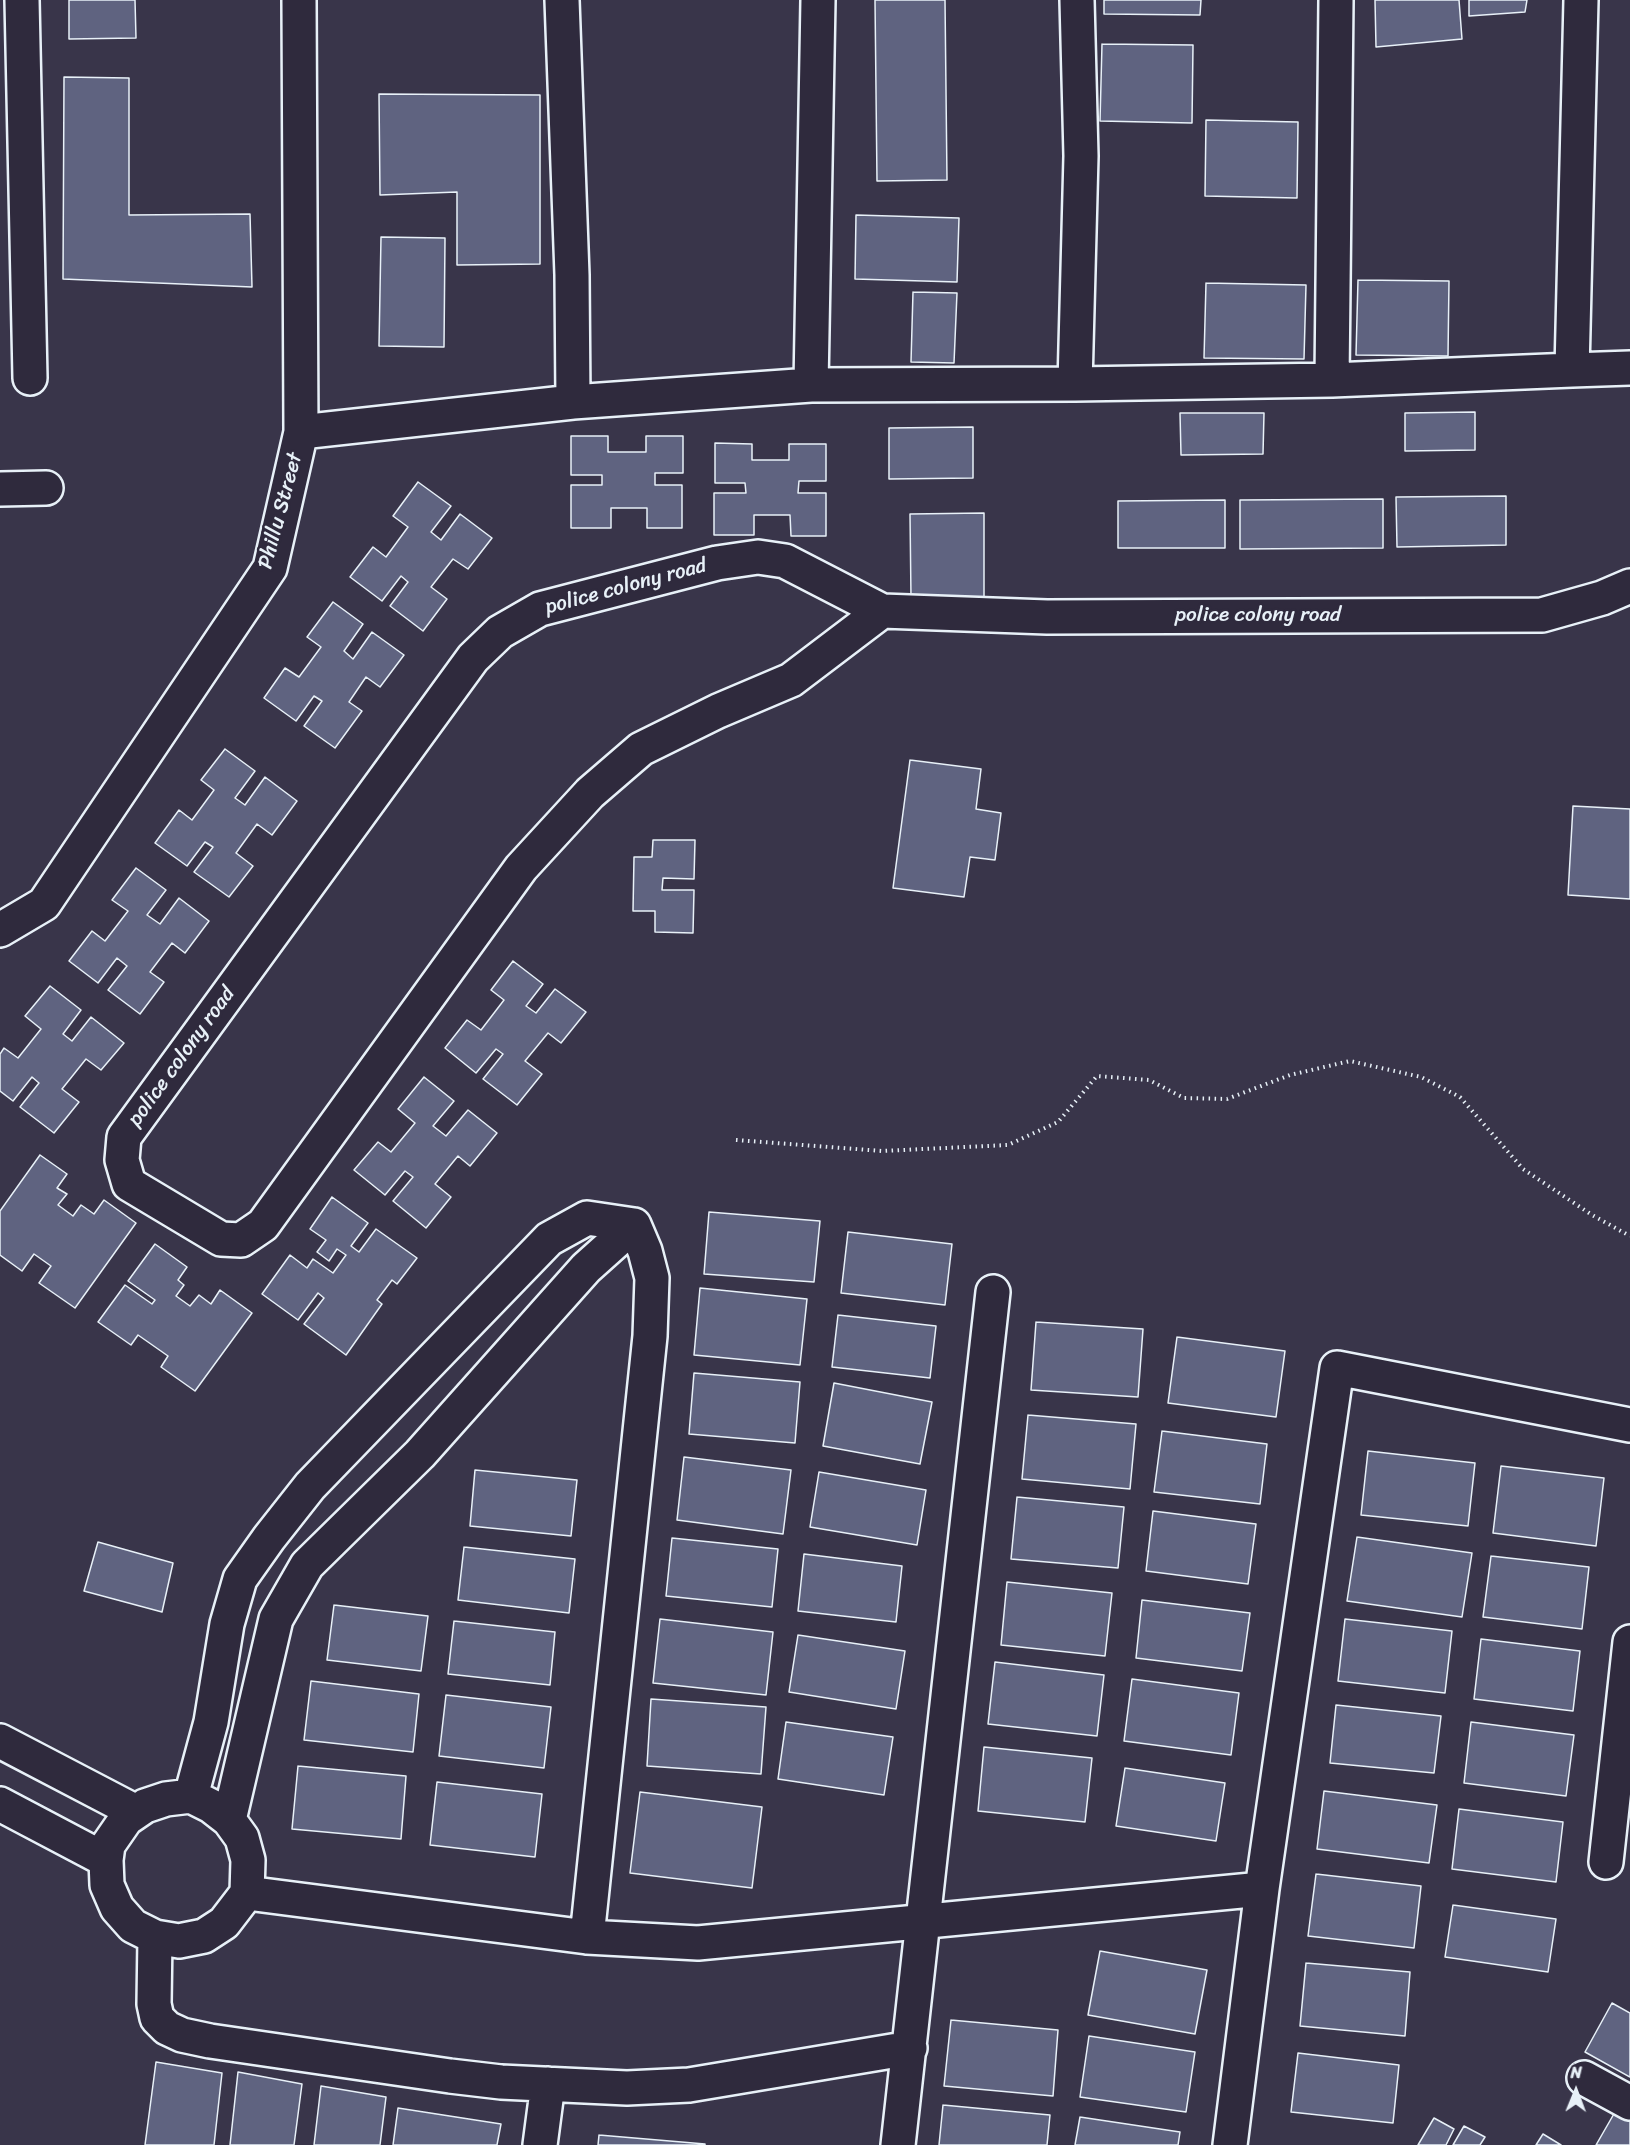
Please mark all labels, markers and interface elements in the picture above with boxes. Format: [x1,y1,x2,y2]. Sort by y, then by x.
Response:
street label: Phillu Street [253,450,309,572]
street label: police colony road [543,553,709,621]
street label: police colony road [1175,603,1341,629]
street label: police colony road [123,982,241,1132]
text: N [1571,2058,1582,2087]
north arrow [1546,2061,1606,2121]

